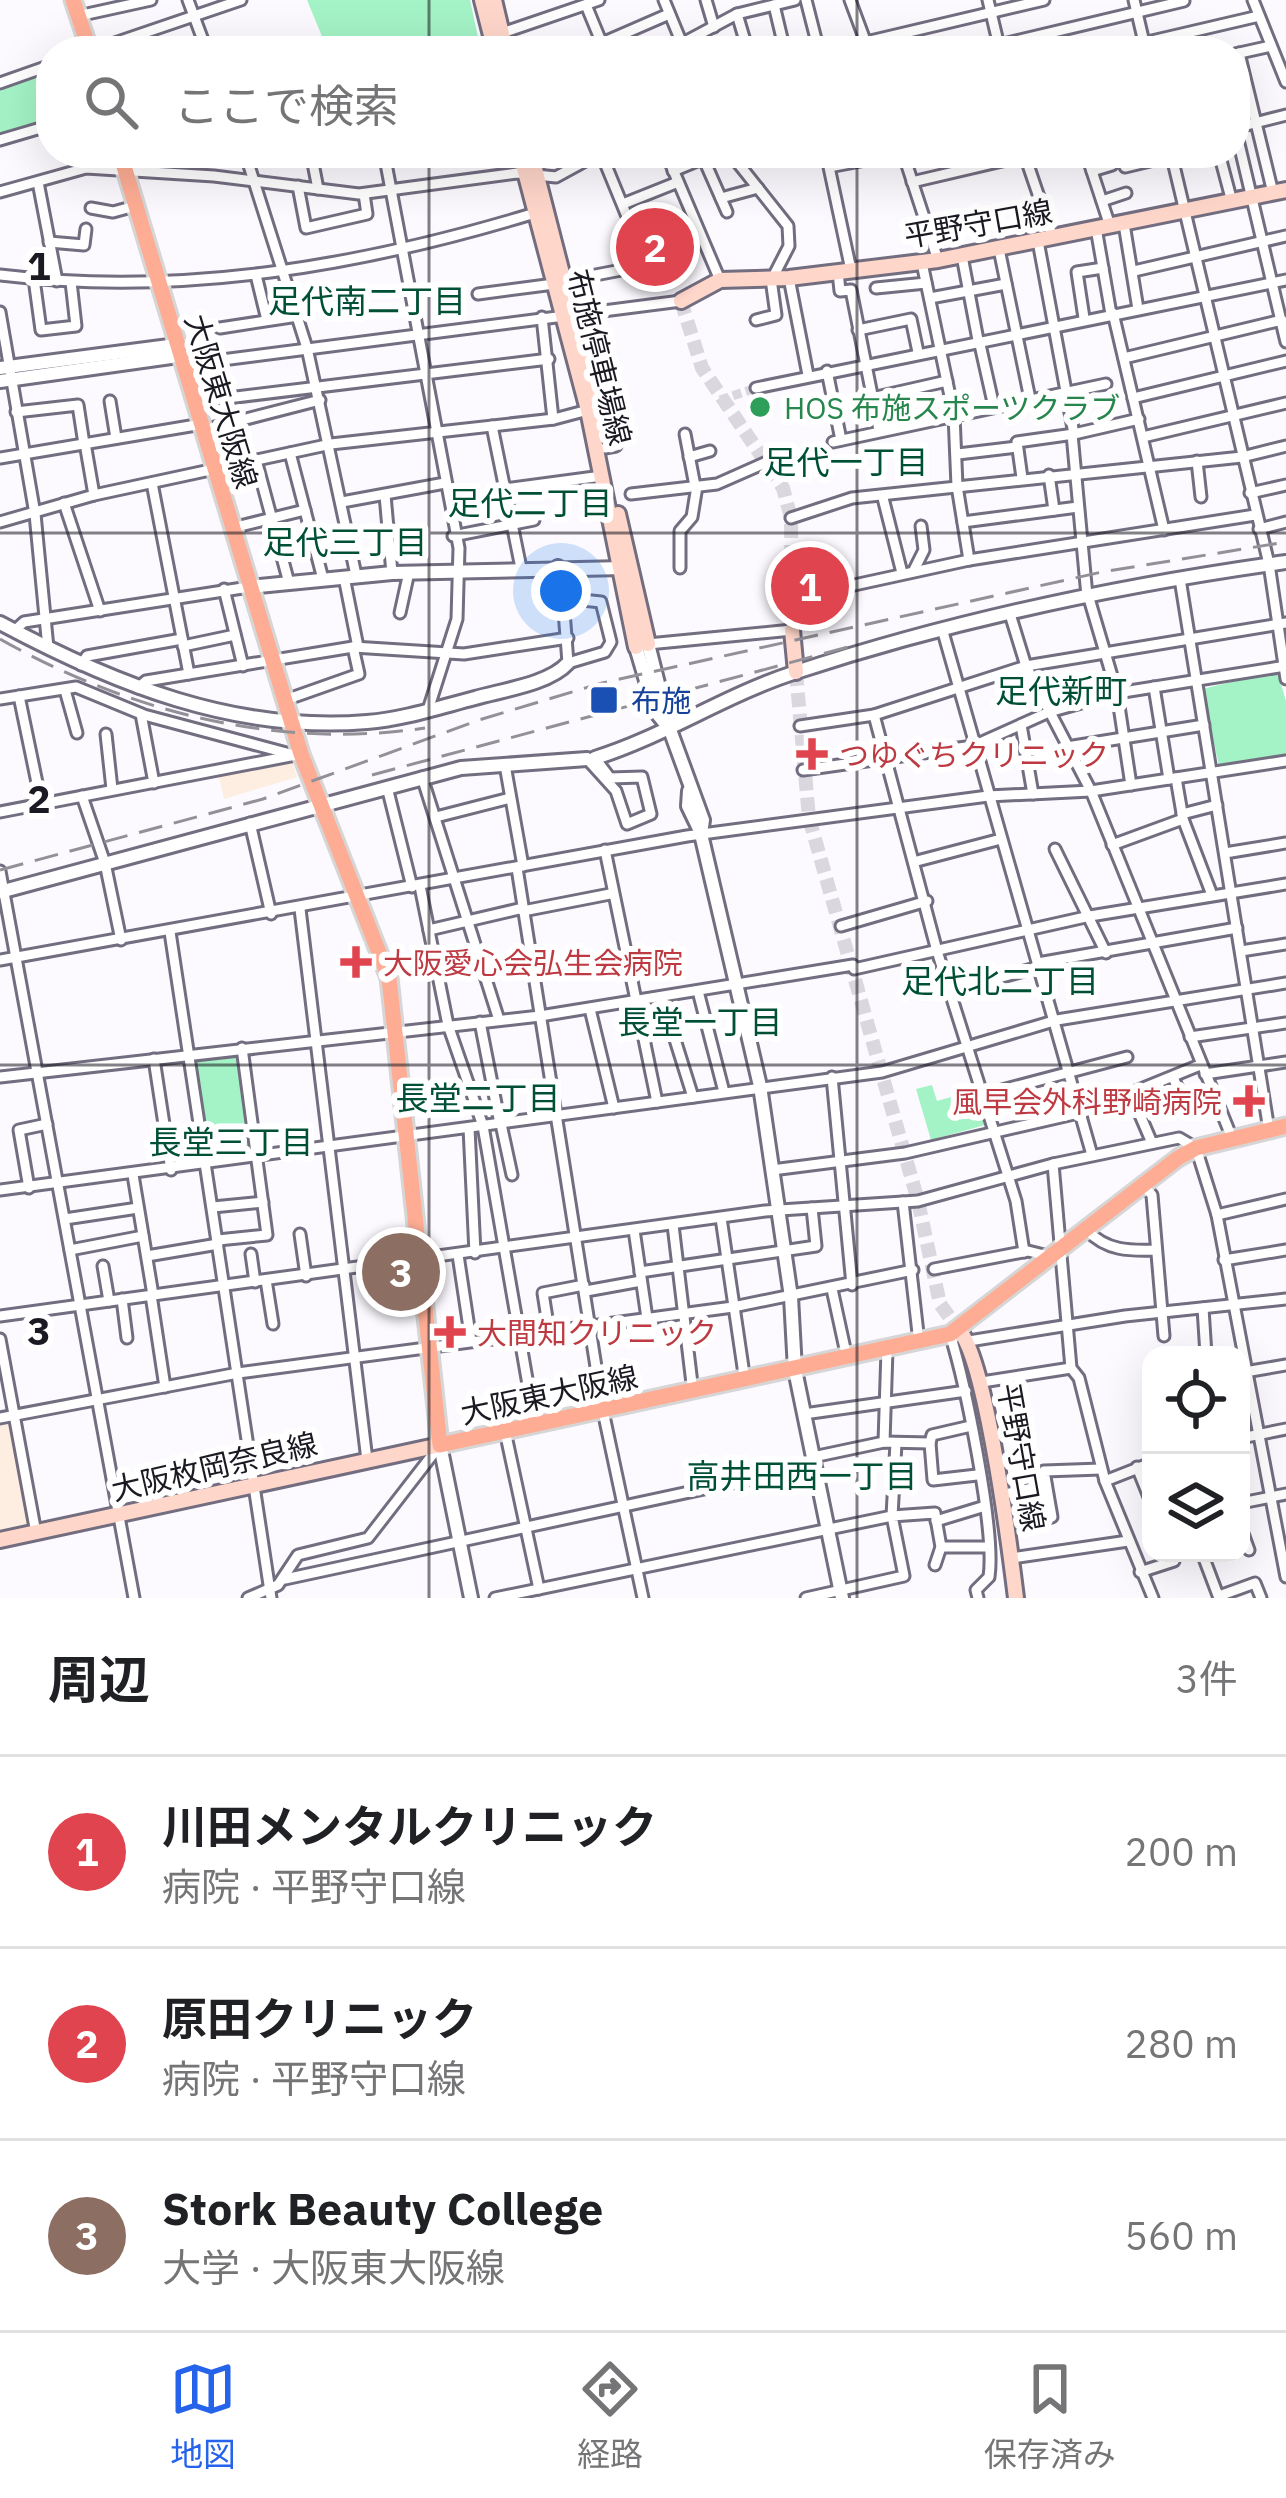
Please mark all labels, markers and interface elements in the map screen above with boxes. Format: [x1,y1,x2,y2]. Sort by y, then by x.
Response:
search box [36,36,1250,168]
icon: search [78,69,144,135]
text: ここで検索 [174,76,399,134]
street label: 平野守口線 [901,191,1055,255]
pin: 2 [616,202,694,292]
text: 1 [27,240,51,291]
street label: 布施停車場線 [559,265,641,449]
district label: 足代南二丁目 [268,279,466,322]
street label: 大阪東大阪線 [177,309,267,493]
place label: HOS 布施スポーツクラブ [784,388,1120,427]
marker: HOS 布施スポーツクラブ [747,394,773,420]
district label: 足代一丁目 [764,440,929,483]
district label: 足代二丁目 [448,481,613,524]
district label: 足代三丁目 [263,520,428,563]
pin: 1 [771,541,849,631]
your location [531,561,591,621]
district label: 足代新町 [995,669,1127,712]
place label: 布施 [631,681,691,720]
marker: 布施 [588,684,620,716]
place label: つゆぐちクリニック [839,735,1109,774]
marker: つゆぐちクリニック [796,738,828,770]
text: 2 [27,773,51,824]
place label: 大阪愛心会弘生会病院 [383,943,683,982]
marker: 大阪愛心会弘生会病院 [340,946,372,978]
district label: 足代北二丁目 [901,959,1099,1002]
district label: 長堂一丁目 [618,1000,783,1043]
district label: 長堂二丁目 [396,1076,561,1119]
place label: 風早会外科野崎病院 [952,1082,1222,1121]
marker: 風早会外科野崎病院 [1233,1085,1265,1117]
district label: 長堂三丁目 [149,1120,314,1163]
pin: 3 [362,1227,440,1317]
text: 3 [27,1305,51,1356]
place label: 大間知クリニック [477,1313,717,1352]
marker: 大間知クリニック [434,1316,466,1348]
map controls [1142,1346,1250,1562]
button: locate [1142,1346,1250,1454]
street label: 大阪東大阪線 [457,1356,641,1432]
street label: 平野守口線 [990,1380,1054,1534]
street label: 大阪枚岡奈良線 [107,1423,321,1509]
district label: 高井田西一丁目 [687,1454,918,1497]
button: layers [1142,1454,1250,1562]
text: 周辺 [48,1646,150,1712]
text: 3件 [1176,1653,1238,1704]
text: 川田メンタルクリニック [162,1797,657,1855]
text: 1 [75,1826,99,1877]
text: 200 m [1125,1826,1238,1877]
text: 病院 · 平野守口線 [162,1861,466,1912]
text: 原田クリニック [162,1989,477,2047]
text: 2 [75,2018,99,2069]
text: 280 m [1125,2018,1238,2069]
text: 病院 · 平野守口線 [162,2053,466,2104]
text: Stork Beauty College [162,2179,603,2237]
text: 3 [75,2210,99,2261]
text: 560 m [1125,2210,1238,2261]
text: 大学 · 大阪東大阪線 [162,2242,505,2293]
tab: 地図 [170,2356,236,2476]
tab: 経路 [577,2356,643,2476]
tab: 保存済み [984,2356,1116,2476]

